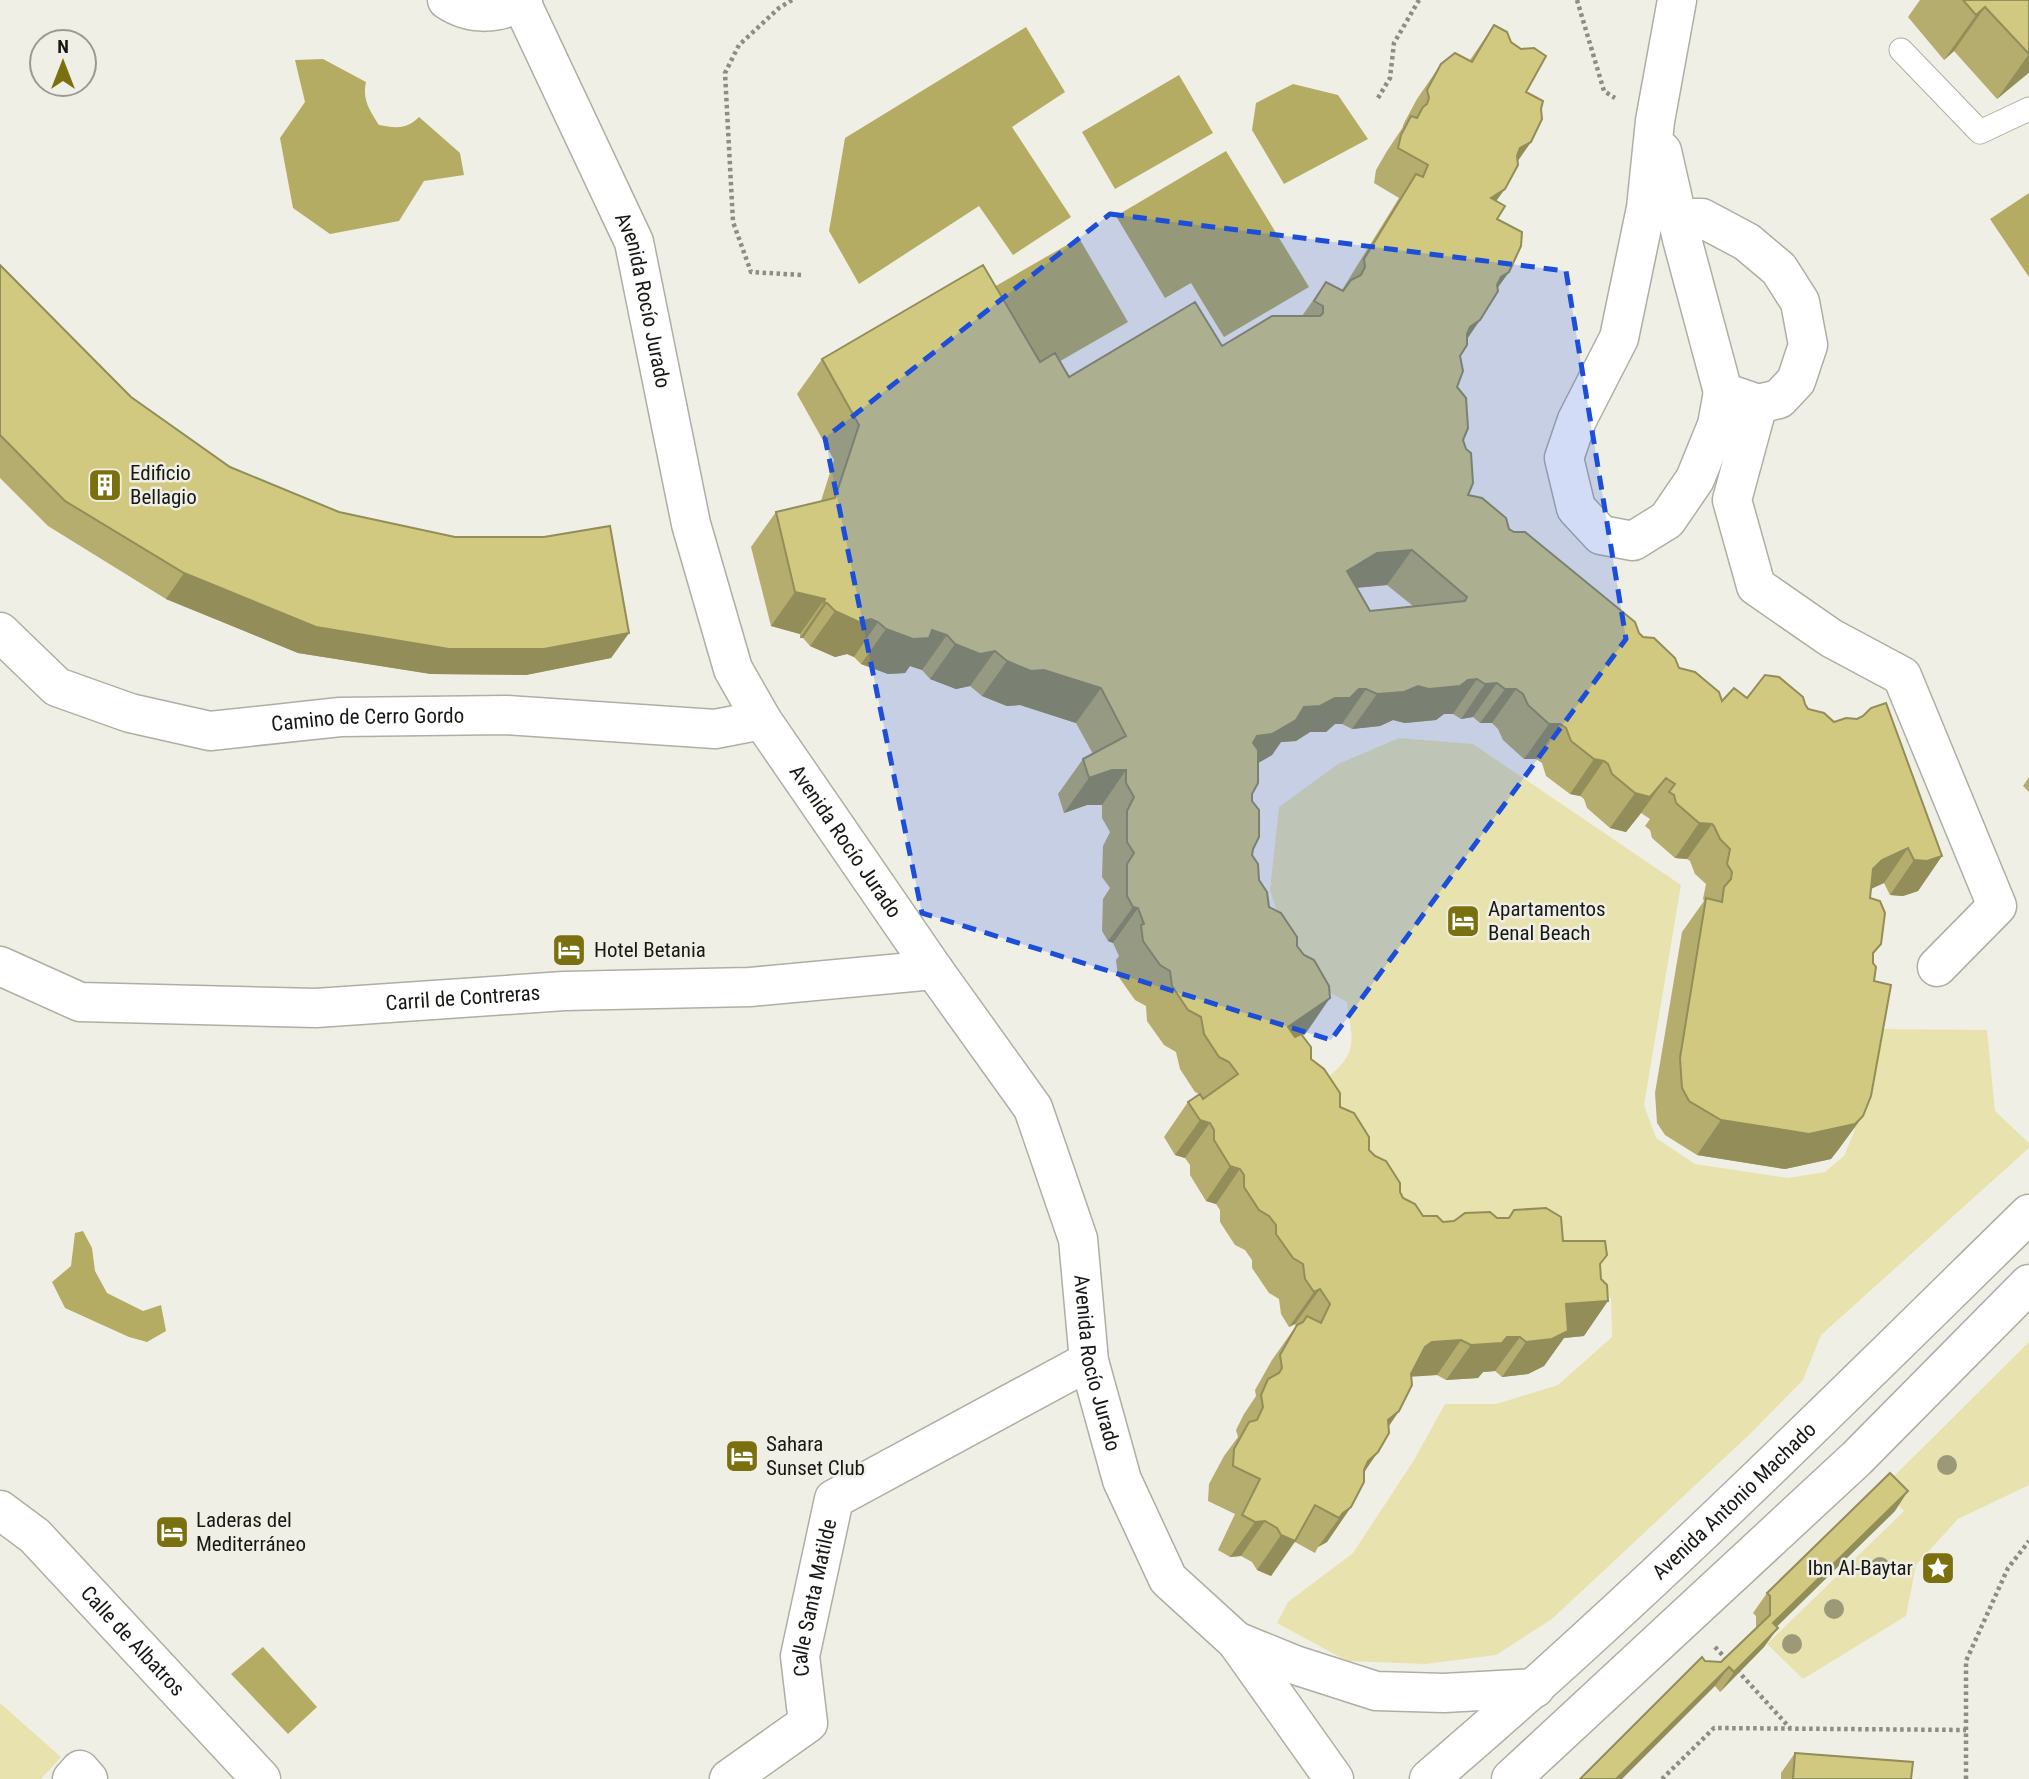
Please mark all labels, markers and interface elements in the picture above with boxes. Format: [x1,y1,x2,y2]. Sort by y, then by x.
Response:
north arrow [28,28,98,98]
text: N [57,35,69,58]
street label: Avenida Rocío Jurado [610,209,675,390]
place label: Edificio Bellagio [130,461,197,509]
building icon: Edificio Bellagio [86,466,124,504]
street label: Camino de Cerro Gordo [270,704,464,736]
street label: Avenida Rocío Jurado [785,761,906,922]
place label: Apartamentos Benal Beach [1488,897,1606,945]
hotel icon: Apartamentos Benal Beach [1444,902,1482,940]
hotel icon: Hotel Betania [550,931,588,969]
place label: Hotel Betania [594,938,706,962]
street label: Carril de Contreras [385,981,541,1015]
street label: Avenida Rocío Jurado [1069,1274,1125,1454]
street label: Avenida Antonio Machado [1648,1417,1821,1584]
place label: Sahara Sunset Club [766,1432,865,1480]
hotel icon: Sahara Sunset Club [723,1437,761,1475]
place label: Laderas del Mediterráneo [196,1508,306,1556]
hotel icon: Laderas del Mediterráneo [153,1513,191,1551]
street label: Calle Santa Matilde [788,1516,841,1678]
place icon: Ibn Al-Baytar [1919,1549,1957,1587]
place label: Ibn Al-Baytar [1807,1556,1913,1580]
street label: Calle de Albatros [76,1581,190,1701]

